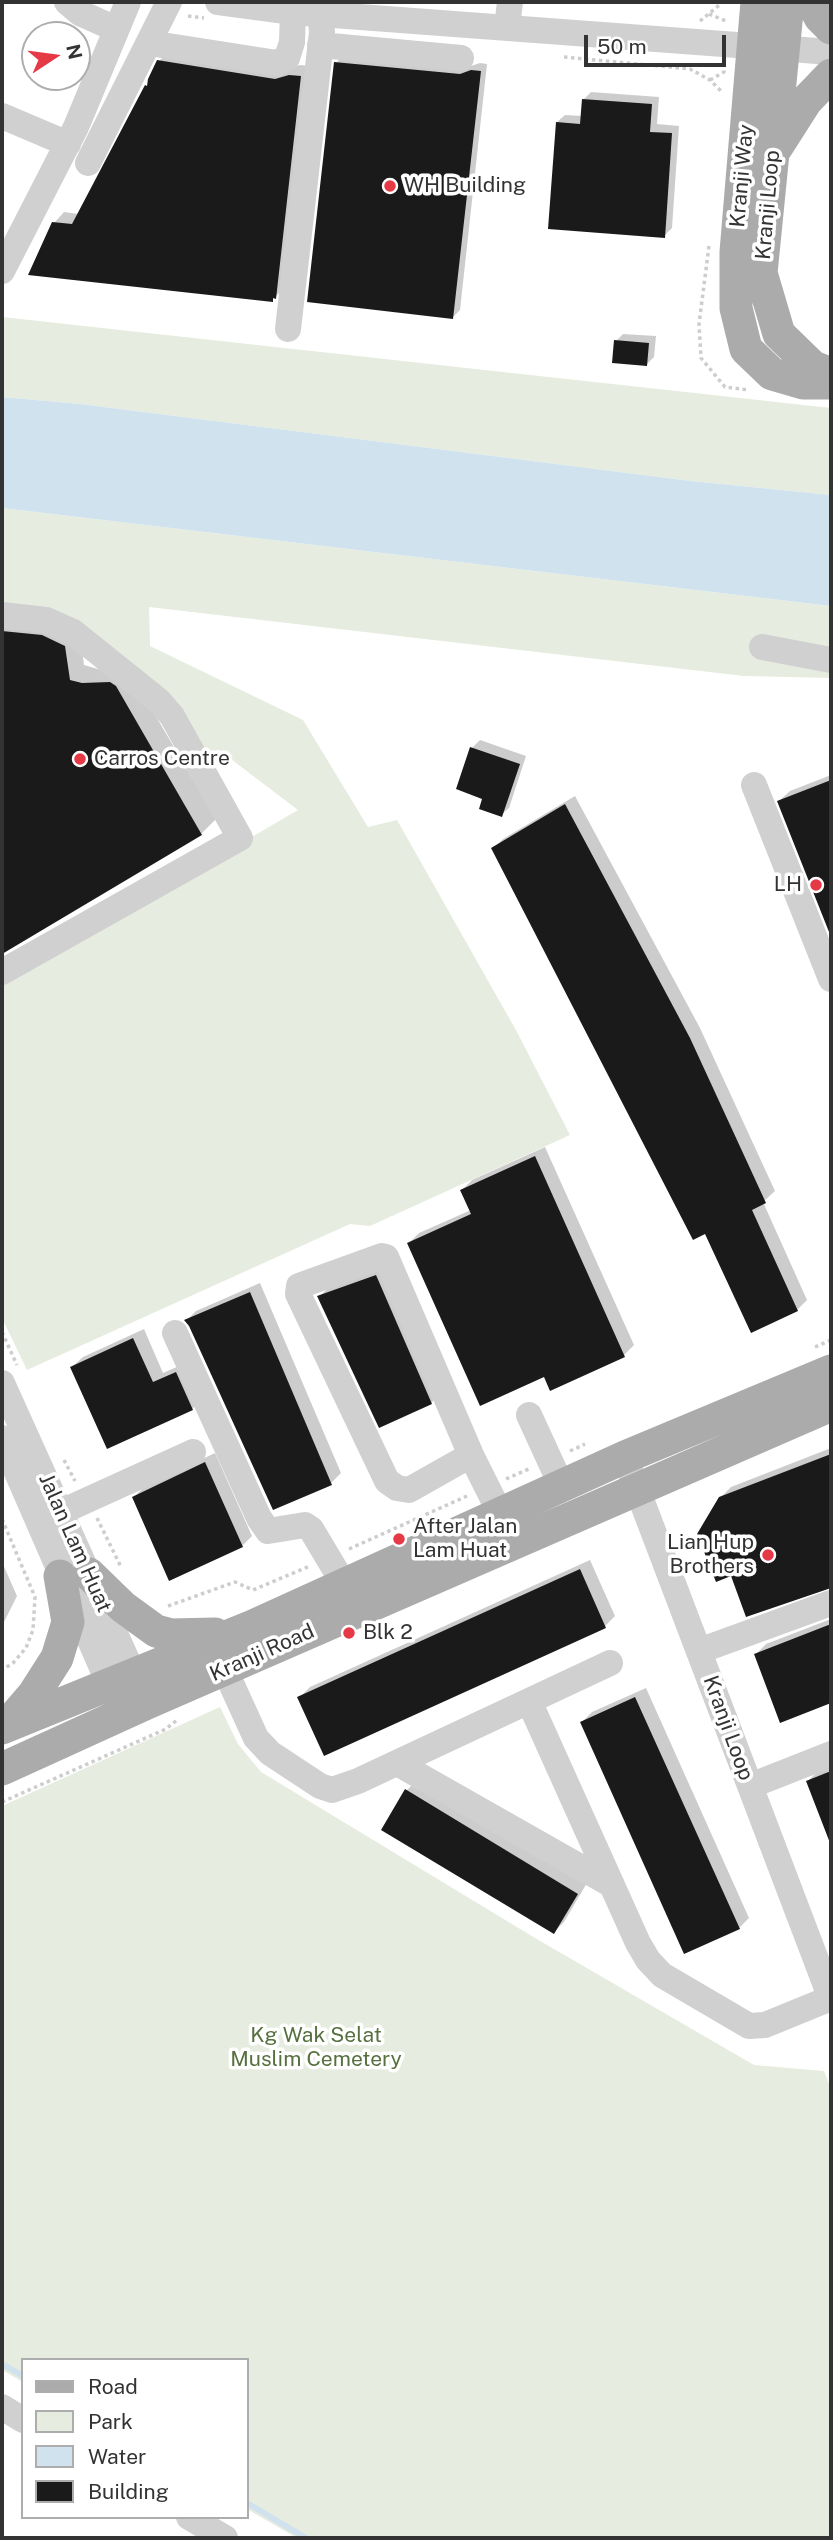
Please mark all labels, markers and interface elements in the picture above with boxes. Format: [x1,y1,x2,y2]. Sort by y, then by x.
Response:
north arrow [21,21,91,91]
scale bar [588,21,730,65]
text: 50 m [597,34,647,59]
text: N [62,42,87,61]
street label: Kranji Way [725,123,759,229]
street label: Kranji Loop [751,149,785,261]
place label: WH Building [404,173,526,199]
marker: WH Building [382,178,398,194]
place label: Carros Centre [94,746,230,772]
marker: Carros Centre [72,751,88,767]
place label: LH [774,872,802,898]
marker: LH [808,877,824,893]
street label: Jalan Lam Huat [33,1470,117,1616]
place label: After Jalan Lam Huat [413,1514,517,1564]
place label: Lian Hup Brothers [667,1530,754,1580]
marker: After Jalan Lam Huat [391,1531,407,1547]
marker: Lian Hup Brothers [760,1547,776,1563]
street label: Kranji Road [206,1619,318,1687]
place label: Blk 2 [363,1620,413,1646]
marker: Blk 2 [341,1625,357,1641]
street label: Kranji Loop [697,1672,759,1784]
park label: Kg Wak Selat Muslim Cemetery [230,2023,402,2073]
legend [21,2358,248,2519]
text: Road [88,2374,138,2399]
text: Park [88,2409,133,2434]
text: Water [88,2444,146,2469]
text: Building [88,2479,169,2504]

